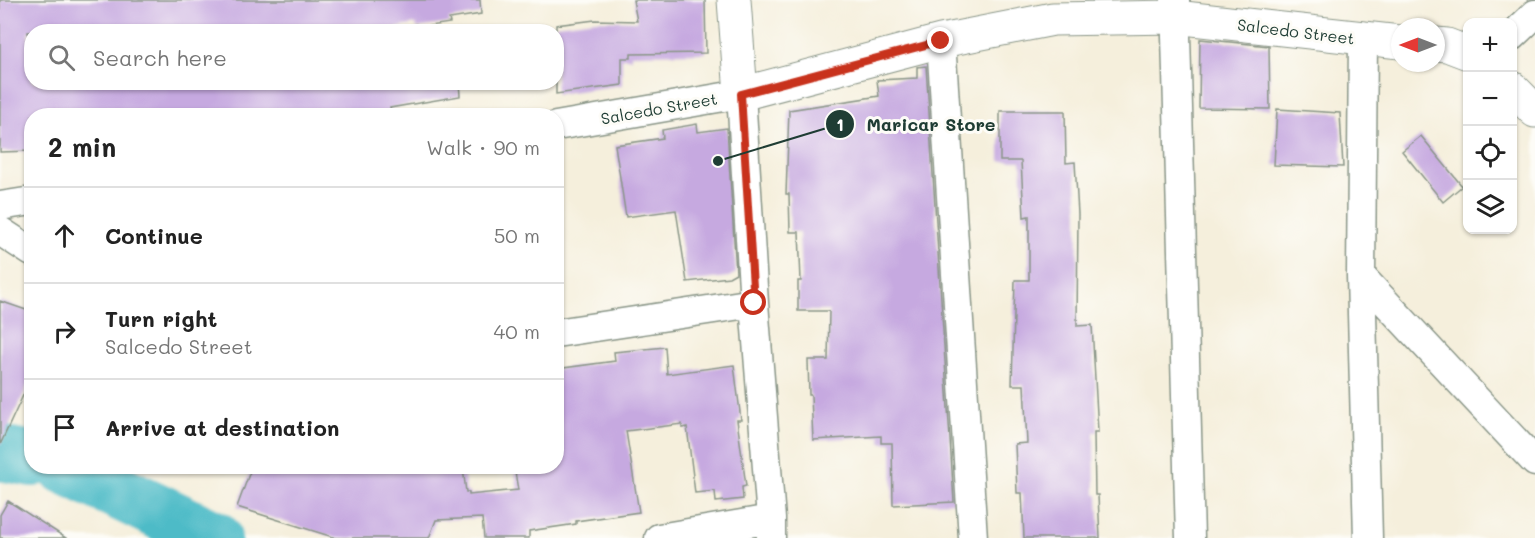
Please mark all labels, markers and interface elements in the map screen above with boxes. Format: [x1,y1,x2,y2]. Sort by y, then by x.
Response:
street label: Salcedo Street [1236,13,1356,49]
north arrow [1391,18,1445,72]
map controls [1463,18,1517,234]
button: + [1463,18,1517,72]
search box [24,24,564,90]
route end [927,27,953,53]
icon: search [45,41,78,74]
text: Search here [93,43,227,72]
button: − [1463,72,1517,126]
street label: Salcedo Street [599,87,719,129]
callout: Maricar Store [825,106,1008,142]
text: 1 [836,112,844,136]
text: Maricar Store [866,112,996,136]
button: locate [1463,126,1517,180]
text: 2 min [48,130,116,164]
text: Walk · 90 m [426,134,540,160]
button: layers [1463,180,1517,234]
icon: ahead [48,219,81,252]
text: Continue [105,221,203,250]
text: 50 m [494,222,540,248]
route start [740,289,766,315]
text: Turn right [105,304,217,333]
icon: right [48,315,81,348]
text: 40 m [494,318,540,344]
text: Salcedo Street [105,333,252,359]
icon: arrive [48,411,81,444]
text: Arrive at destination [105,413,340,442]

